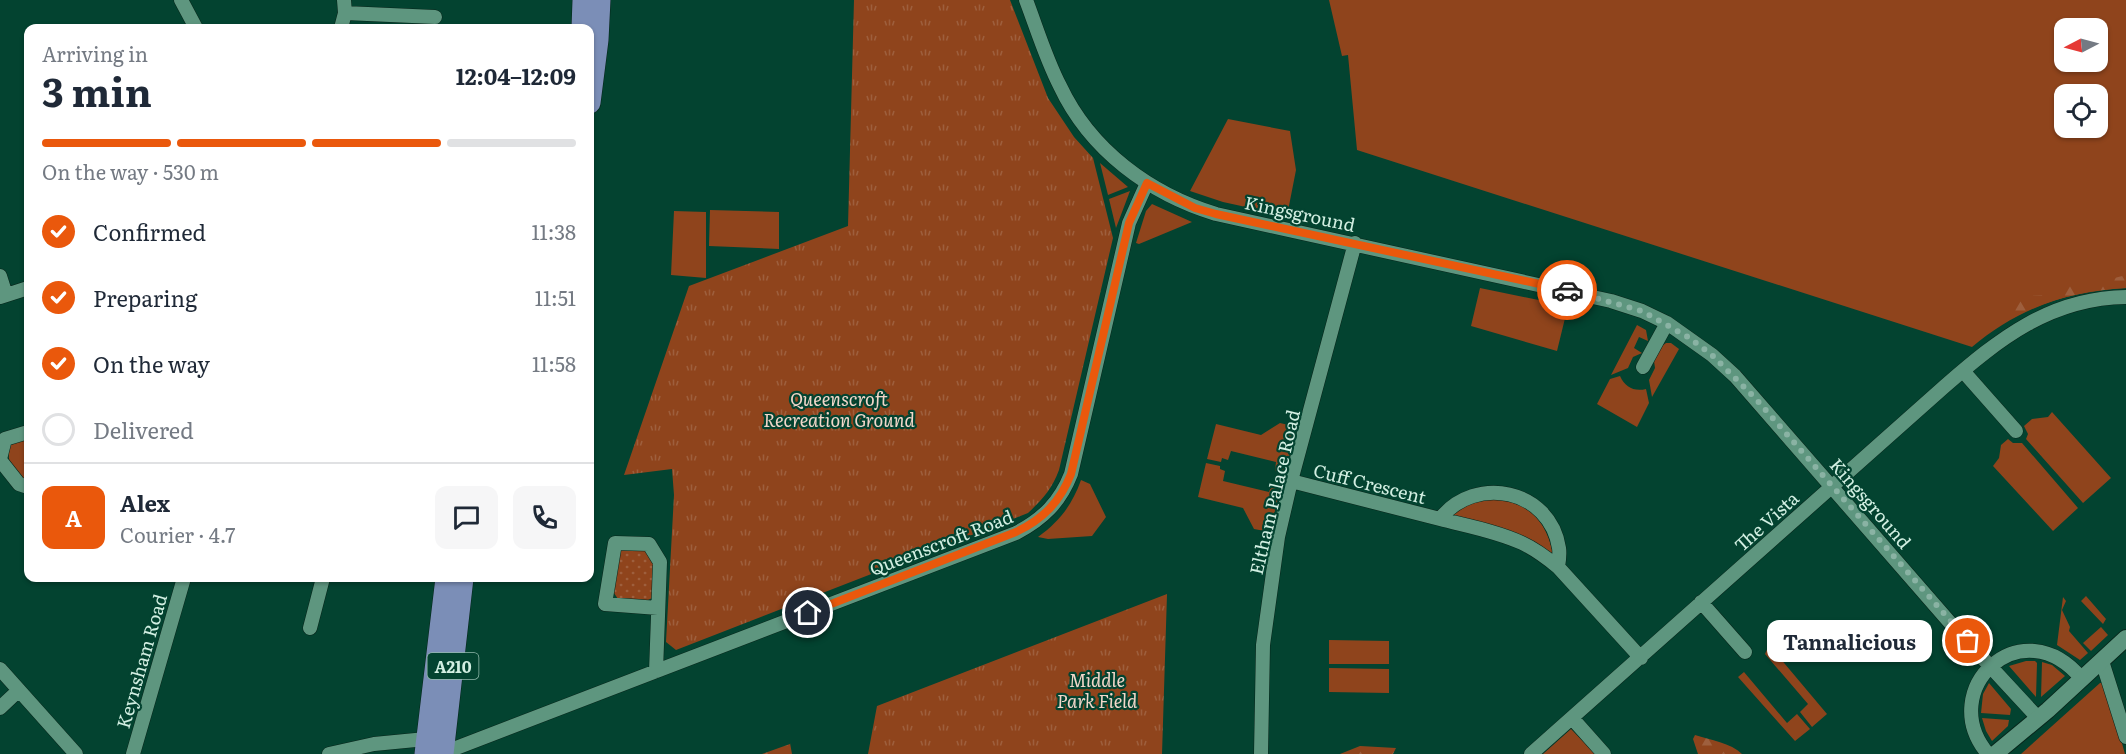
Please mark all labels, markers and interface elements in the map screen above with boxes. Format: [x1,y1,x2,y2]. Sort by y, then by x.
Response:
north arrow [2054,18,2108,72]
map controls [2054,18,2108,138]
text: Arriving in [42,38,148,68]
text: 12:04–12:09 [456,59,576,92]
text: 3 min [42,61,152,119]
button: locate [2054,84,2108,138]
text: On the way · 530 m [42,156,219,186]
street label: Kingsground [1242,188,1358,238]
icon: check [42,215,75,248]
text: Confirmed [93,215,206,248]
text: 11:38 [531,216,576,246]
courier [1537,260,1597,320]
icon: car [1551,274,1584,307]
icon: check [42,281,75,314]
text: Preparing [93,281,197,314]
text: 11:51 [535,282,576,312]
icon: check [42,347,75,380]
text: On the way [93,347,210,380]
text: 11:58 [532,348,576,378]
park label: Queenscroft Recreation Ground [763,385,915,433]
street label: Eltham Palace Road [1242,407,1306,577]
text: Delivered [93,413,194,446]
street label: Kingsground [1824,452,1918,554]
street label: Cuff Crescent [1311,456,1430,510]
street label: The Vista [1728,484,1805,557]
text: Alex [120,486,170,519]
button: chat [435,486,498,549]
button: phone [513,486,576,549]
text: A [65,501,82,534]
street label: Queenscroft Road [865,502,1017,582]
text: Courier · 4.7 [120,519,235,549]
pin [782,587,833,638]
street label: Keynsham Road [109,591,173,731]
icon: home [791,596,824,629]
pin [1942,615,1993,666]
callout: Tannalicious [1767,620,1932,662]
icon: bag [1951,624,1984,657]
text: Tannalicious [1783,626,1916,656]
road number: A210 [428,653,478,679]
park label: Middle Park Field [1057,666,1138,714]

